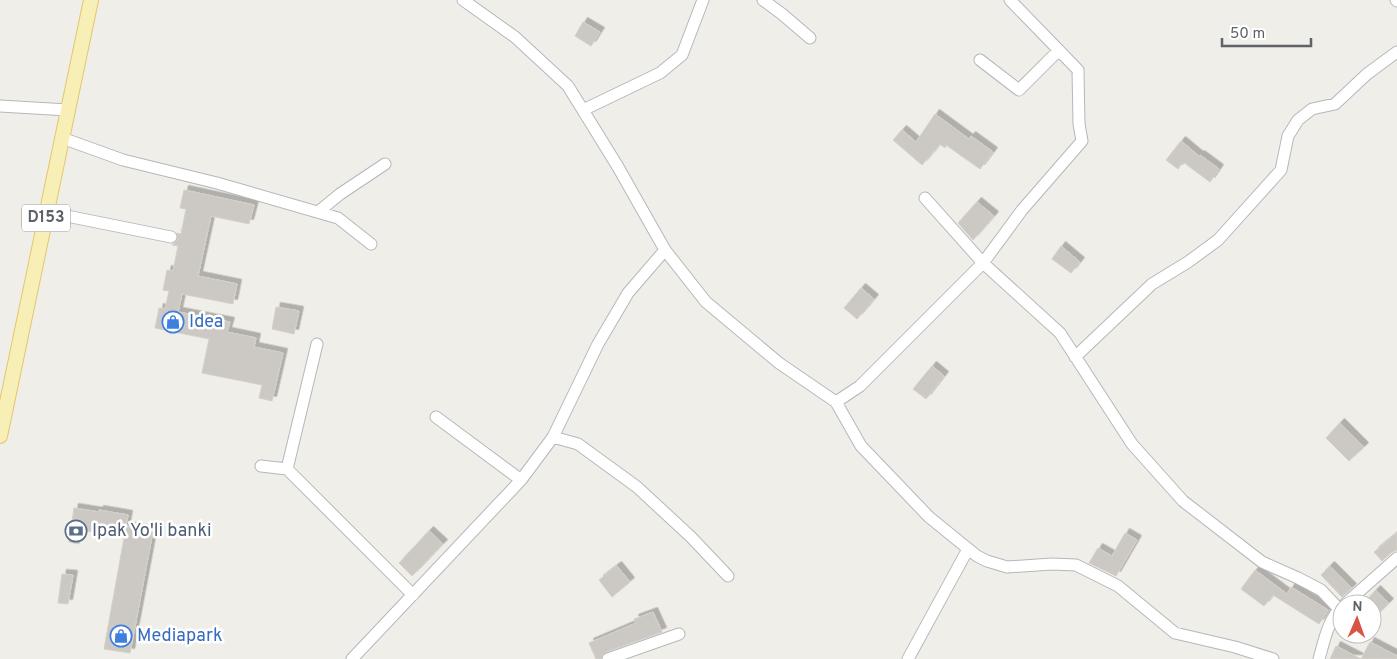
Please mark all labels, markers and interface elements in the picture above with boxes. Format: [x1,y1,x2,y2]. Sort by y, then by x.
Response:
scale bar [1222,15,1311,47]
text: 50 m [1230,25,1265,44]
road number: D153 [22,204,70,232]
shop icon: Idea [161,310,185,334]
place label: Idea [189,311,223,334]
bank icon: Ipak Yo'li banki [64,519,88,543]
place label: Ipak Yo'li banki [92,520,212,543]
north arrow [1332,594,1382,644]
text: N [1352,599,1363,616]
shop icon: Mediapark [109,624,133,648]
place label: Mediapark [137,625,223,648]

